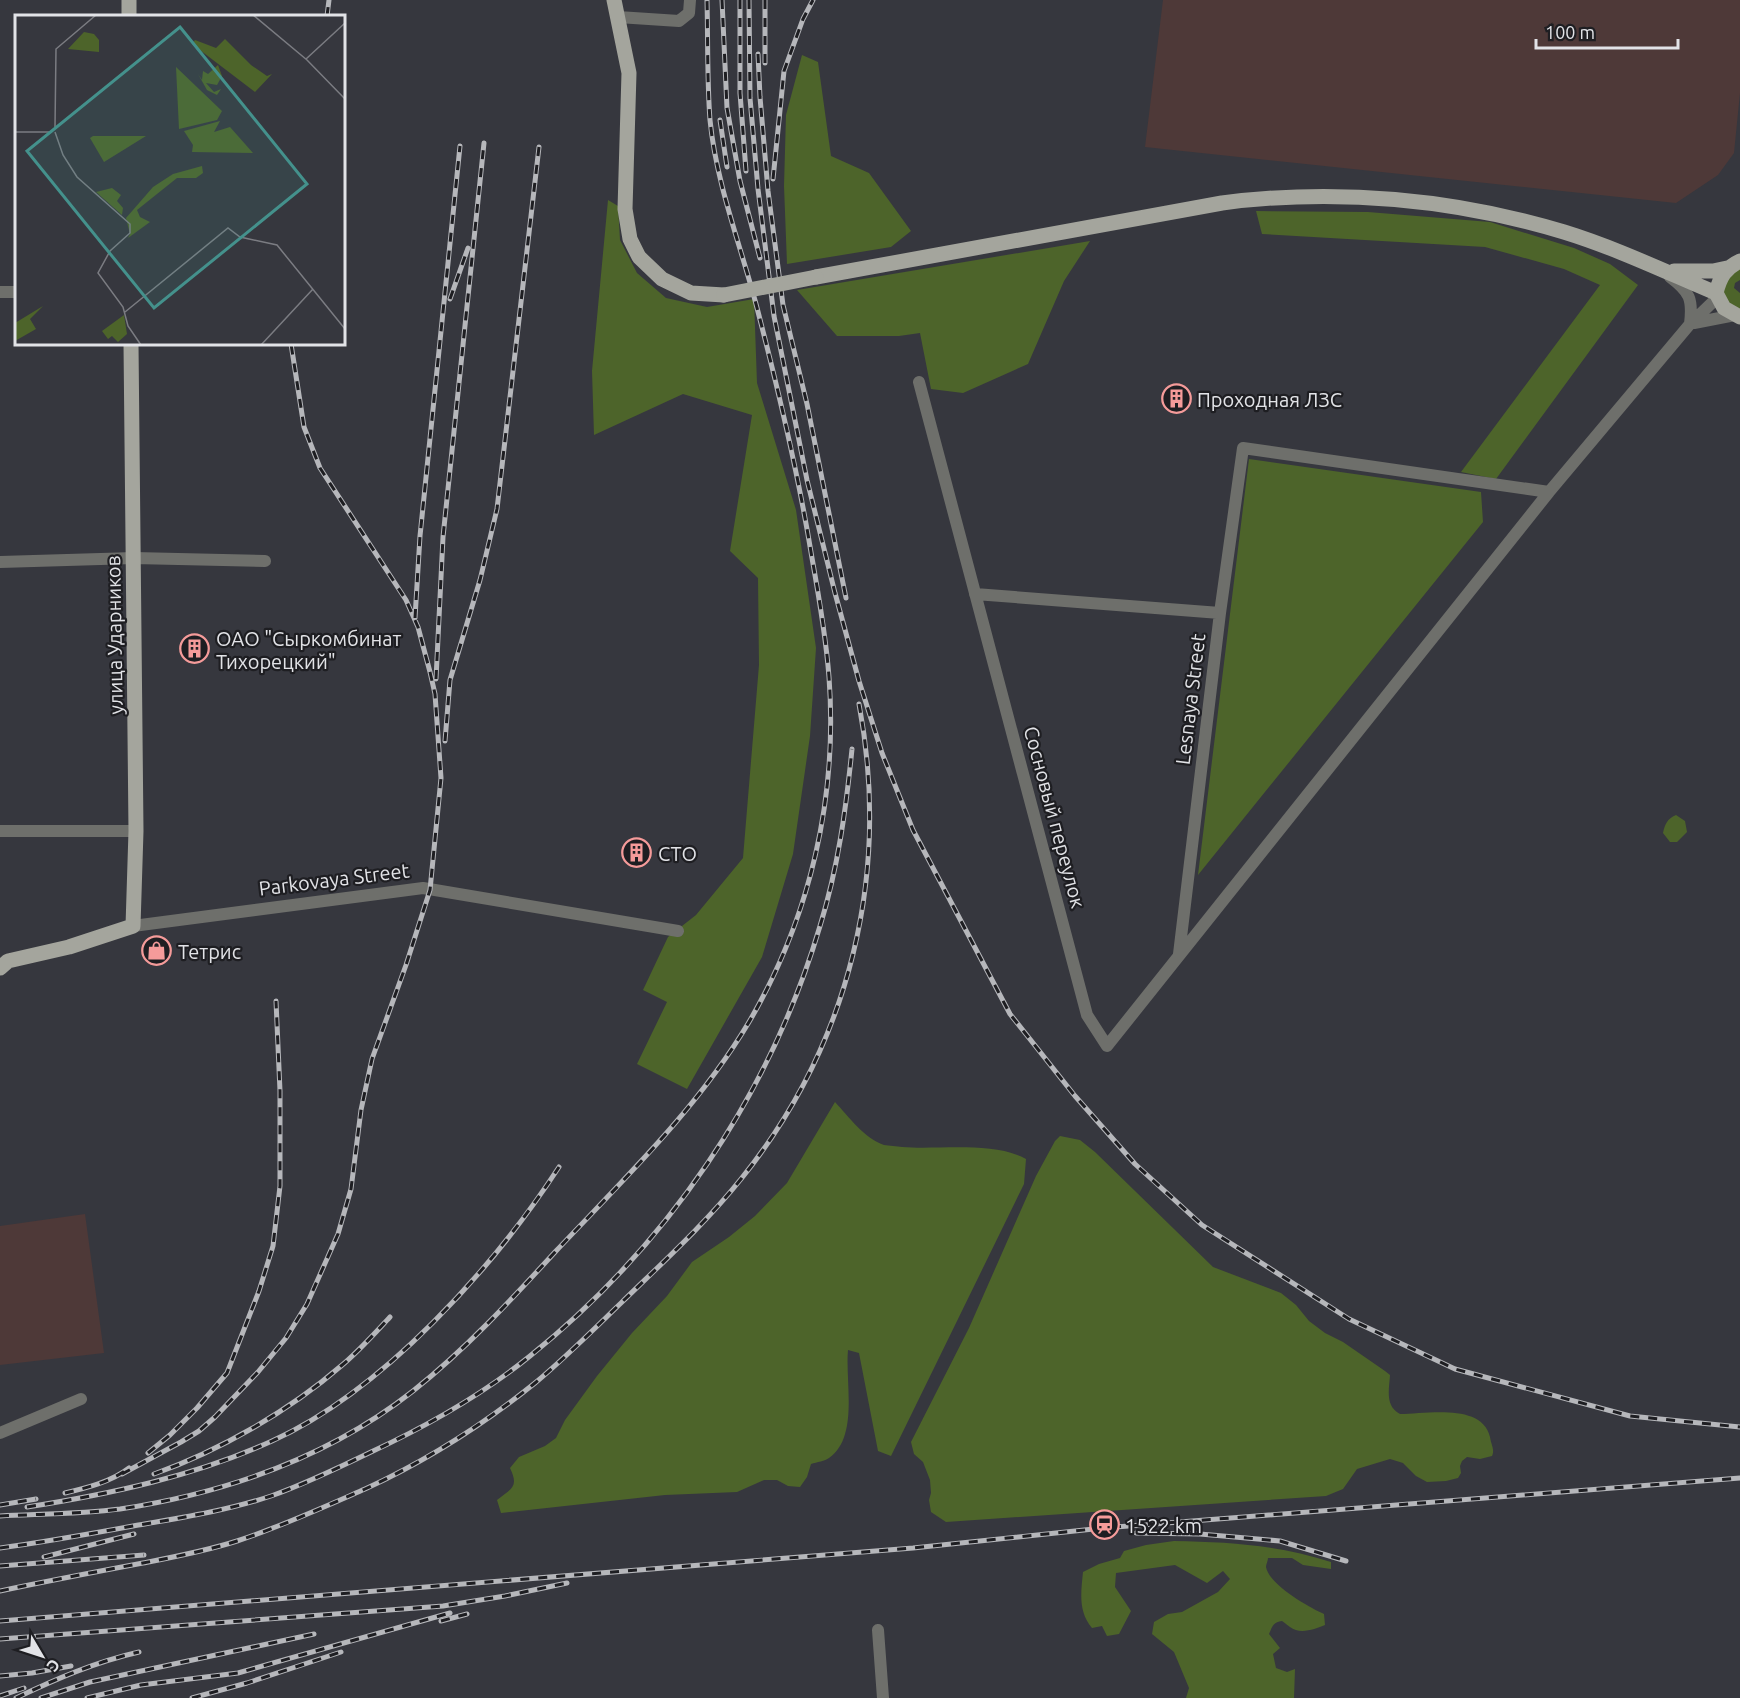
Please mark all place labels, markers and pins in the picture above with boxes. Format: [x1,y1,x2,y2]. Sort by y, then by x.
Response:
building icon: Проходная ЛЗС [1160,383,1192,415]
place label: Проходная ЛЗС [1197,388,1342,411]
place label: ОАО "Сыркомбинат Тихорецкий" [216,627,401,673]
building icon: ОАО "Сыркомбинат Тихорецкий" [179,633,211,665]
building icon: СТО [621,837,653,869]
place label: СТО [658,842,697,865]
shop icon: Тетрис [141,935,173,967]
place label: Тетрис [178,940,241,963]
station icon: 1522 km [1088,1509,1120,1541]
place label: 1522 km [1125,1514,1202,1537]

